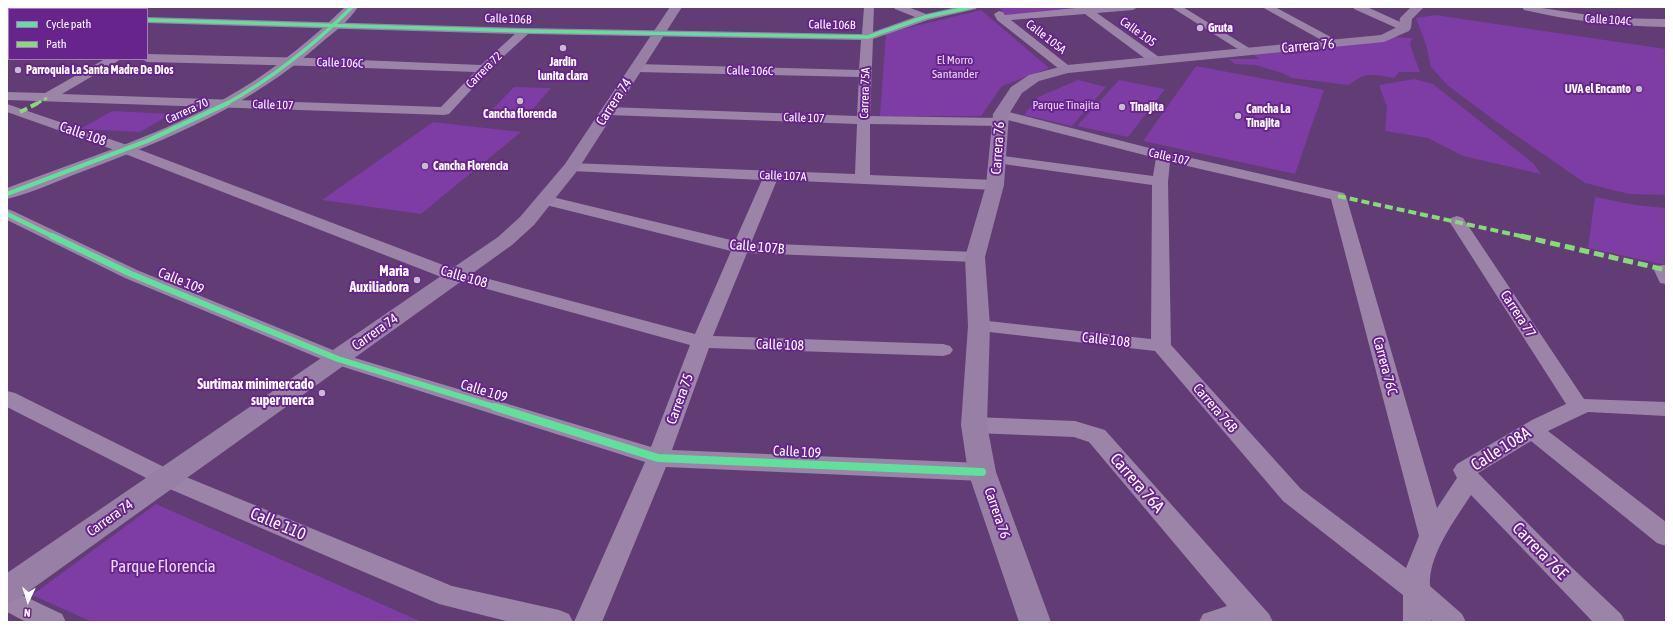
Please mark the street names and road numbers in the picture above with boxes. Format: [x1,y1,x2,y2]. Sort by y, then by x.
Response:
street label: Calle 106B [484,11,532,27]
street label: Calle 104C [1584,11,1632,29]
street label: Calle 105 [1117,14,1159,50]
street label: Calle 106B [808,17,856,33]
street label: Calle 105A [1023,17,1069,57]
street label: Carrera 76 [1281,35,1335,57]
street label: Carrera 72 [463,49,505,91]
street label: Calle 106C [316,55,364,71]
street label: Calle 106C [727,63,773,79]
street label: Carrera 75A [857,67,873,119]
street label: Carrera 74 [593,75,635,129]
street label: Carrera 70 [163,95,211,127]
street label: Calle 107 [252,97,294,113]
street label: Calle 107 [783,110,825,126]
street label: Calle 108 [58,118,108,150]
street label: Carrera 76 [988,121,1008,175]
street label: Calle 107 [1147,145,1191,169]
street label: Calle 107A [759,168,807,184]
street label: Calle 107B [729,236,785,258]
street label: Calle 108 [439,262,489,292]
street label: Calle 109 [156,264,206,298]
street label: Carrera 77 [1497,287,1539,341]
street label: Carrera 74 [349,310,401,354]
street label: Calle 108 [1081,329,1131,351]
street label: Carrera 76C [1369,335,1401,397]
street label: Calle 108 [756,336,804,354]
street label: Carrera 75 [663,371,697,427]
street label: Calle 109 [459,376,509,406]
street label: Carrera 76B [1189,380,1241,436]
street label: Calle 108A [1467,423,1535,475]
street label: Calle 109 [773,442,821,462]
street label: Carrera 76A [1106,449,1168,517]
street label: Carrera 76 [980,485,1014,541]
street label: Carrera 74 [84,496,136,540]
street label: Calle 110 [247,503,309,545]
street label: Carrera 76E [1508,518,1572,584]

